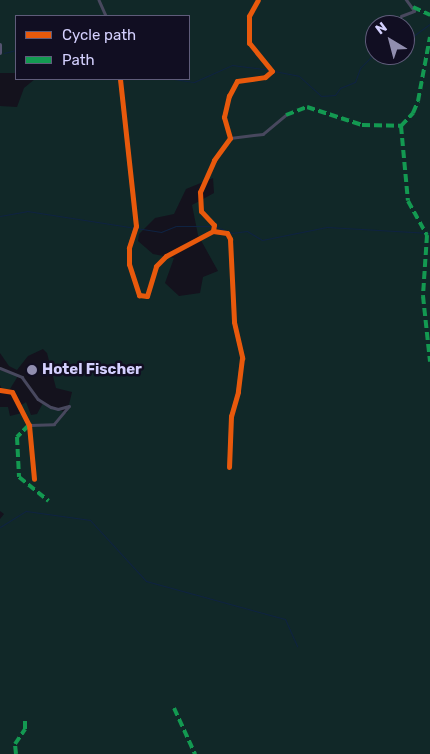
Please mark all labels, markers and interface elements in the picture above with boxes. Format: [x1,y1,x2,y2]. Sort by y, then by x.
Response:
legend [15,15,190,80]
north arrow [365,15,415,65]
text: N [372,19,390,38]
text: Cycle path [62,26,136,44]
text: Path [62,51,95,69]
place label: Hotel Fischer [42,361,142,379]
marker: Hotel Fischer [26,364,38,376]

